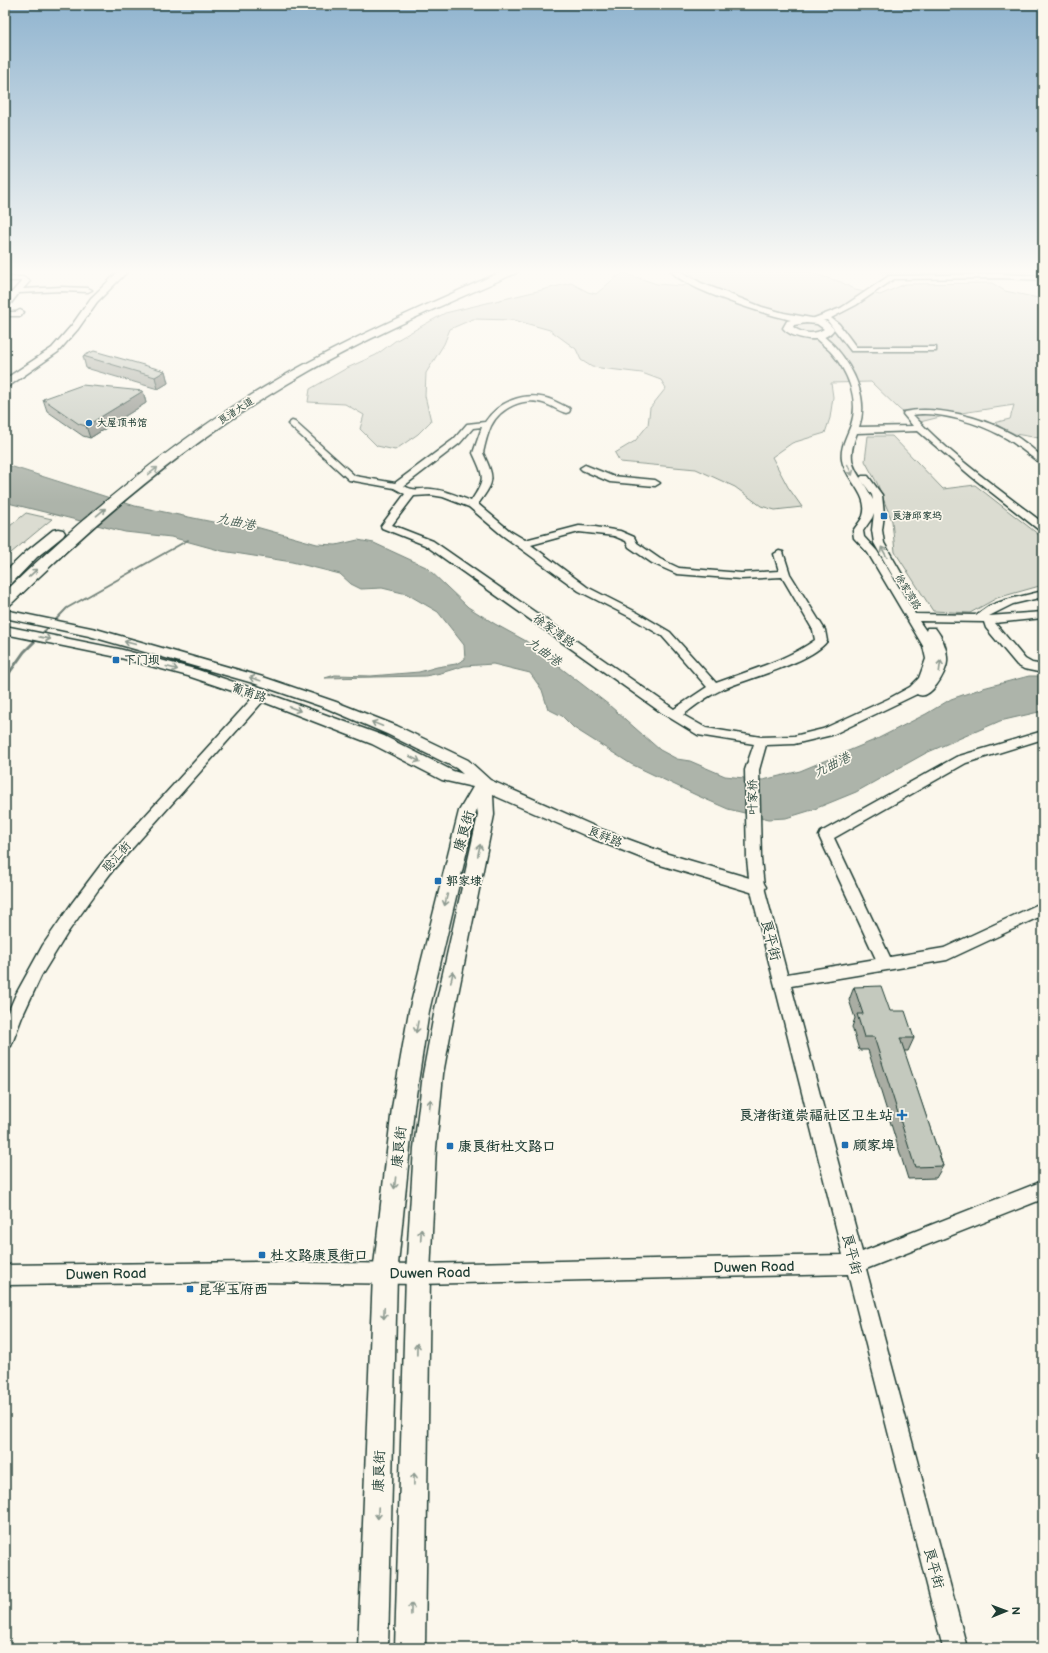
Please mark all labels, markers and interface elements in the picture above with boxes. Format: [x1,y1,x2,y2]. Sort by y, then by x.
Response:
street label: 良渚大道 [216,395,256,427]
place label: 大屋顶书馆 [97,417,147,429]
marker: 大屋顶书馆 [84,418,94,428]
one-way arrow [847,463,854,475]
one-way arrow [147,466,158,475]
one-way arrow [96,507,107,516]
water label: 九曲港 [215,510,259,534]
place label: 良渚邱家坞 [892,510,942,522]
marker: 良渚邱家坞 [879,511,889,521]
one-way arrow [879,546,887,558]
one-way arrow [28,569,38,578]
street label: 徐家湾路 [893,572,923,612]
street label: 徐家湾路 [530,611,578,651]
water label: 九曲港 [524,634,566,671]
one-way arrow [38,635,51,643]
one-way arrow [123,639,136,646]
place label: 下门坝 [124,653,160,668]
marker: 下门坝 [111,655,121,665]
one-way arrow [936,660,944,673]
one-way arrow [165,665,178,672]
one-way arrow [248,675,261,682]
street label: 葡甫路 [230,680,268,706]
one-way arrow [289,706,301,714]
one-way arrow [371,719,383,727]
water label: 九曲港 [811,748,855,781]
one-way arrow [409,756,421,763]
street label: 叶家桥 [745,778,761,815]
street label: 康良街 [450,808,478,854]
street label: 良祥路 [585,823,625,851]
street label: 聪汇街 [99,839,135,875]
one-way arrow [475,844,483,857]
place label: 郭家埭 [446,874,482,889]
marker: 郭家埭 [433,876,443,886]
one-way arrow [442,893,450,906]
street label: 良平街 [758,918,784,962]
one-way arrow [448,971,456,984]
one-way arrow [412,1020,420,1033]
one-way arrow [426,1099,433,1112]
place label: 良渚街道崇福社区卫生站 [739,1107,893,1124]
marker: 良渚街道崇福社区卫生站 [896,1109,908,1121]
street label: 康良街 [388,1125,410,1169]
place label: 顾家埠 [853,1137,895,1154]
place label: 康良街杜文路口 [458,1138,556,1155]
marker: 顾家埠 [840,1140,850,1150]
marker: 康良街杜文路口 [445,1141,455,1151]
one-way arrow [391,1176,399,1189]
one-way arrow [417,1229,424,1242]
street label: 良平街 [839,1232,865,1276]
place label: 杜文路康良街口 [270,1247,368,1264]
marker: 杜文路康良街口 [257,1250,267,1260]
street label: Duwen Road [713,1258,795,1276]
street label: Duwen Road [389,1264,471,1282]
street label: Duwen Road [65,1265,147,1283]
place label: 昆华玉府西 [198,1281,268,1298]
marker: 昆华玉府西 [185,1284,195,1294]
one-way arrow [380,1306,388,1319]
one-way arrow [413,1343,421,1356]
street label: 康良街 [370,1450,388,1492]
one-way arrow [410,1473,418,1486]
one-way arrow [374,1506,381,1519]
street label: 良平街 [920,1546,948,1590]
north arrow [986,1591,1026,1631]
one-way arrow [407,1603,415,1616]
text: N [1009,1607,1022,1615]

